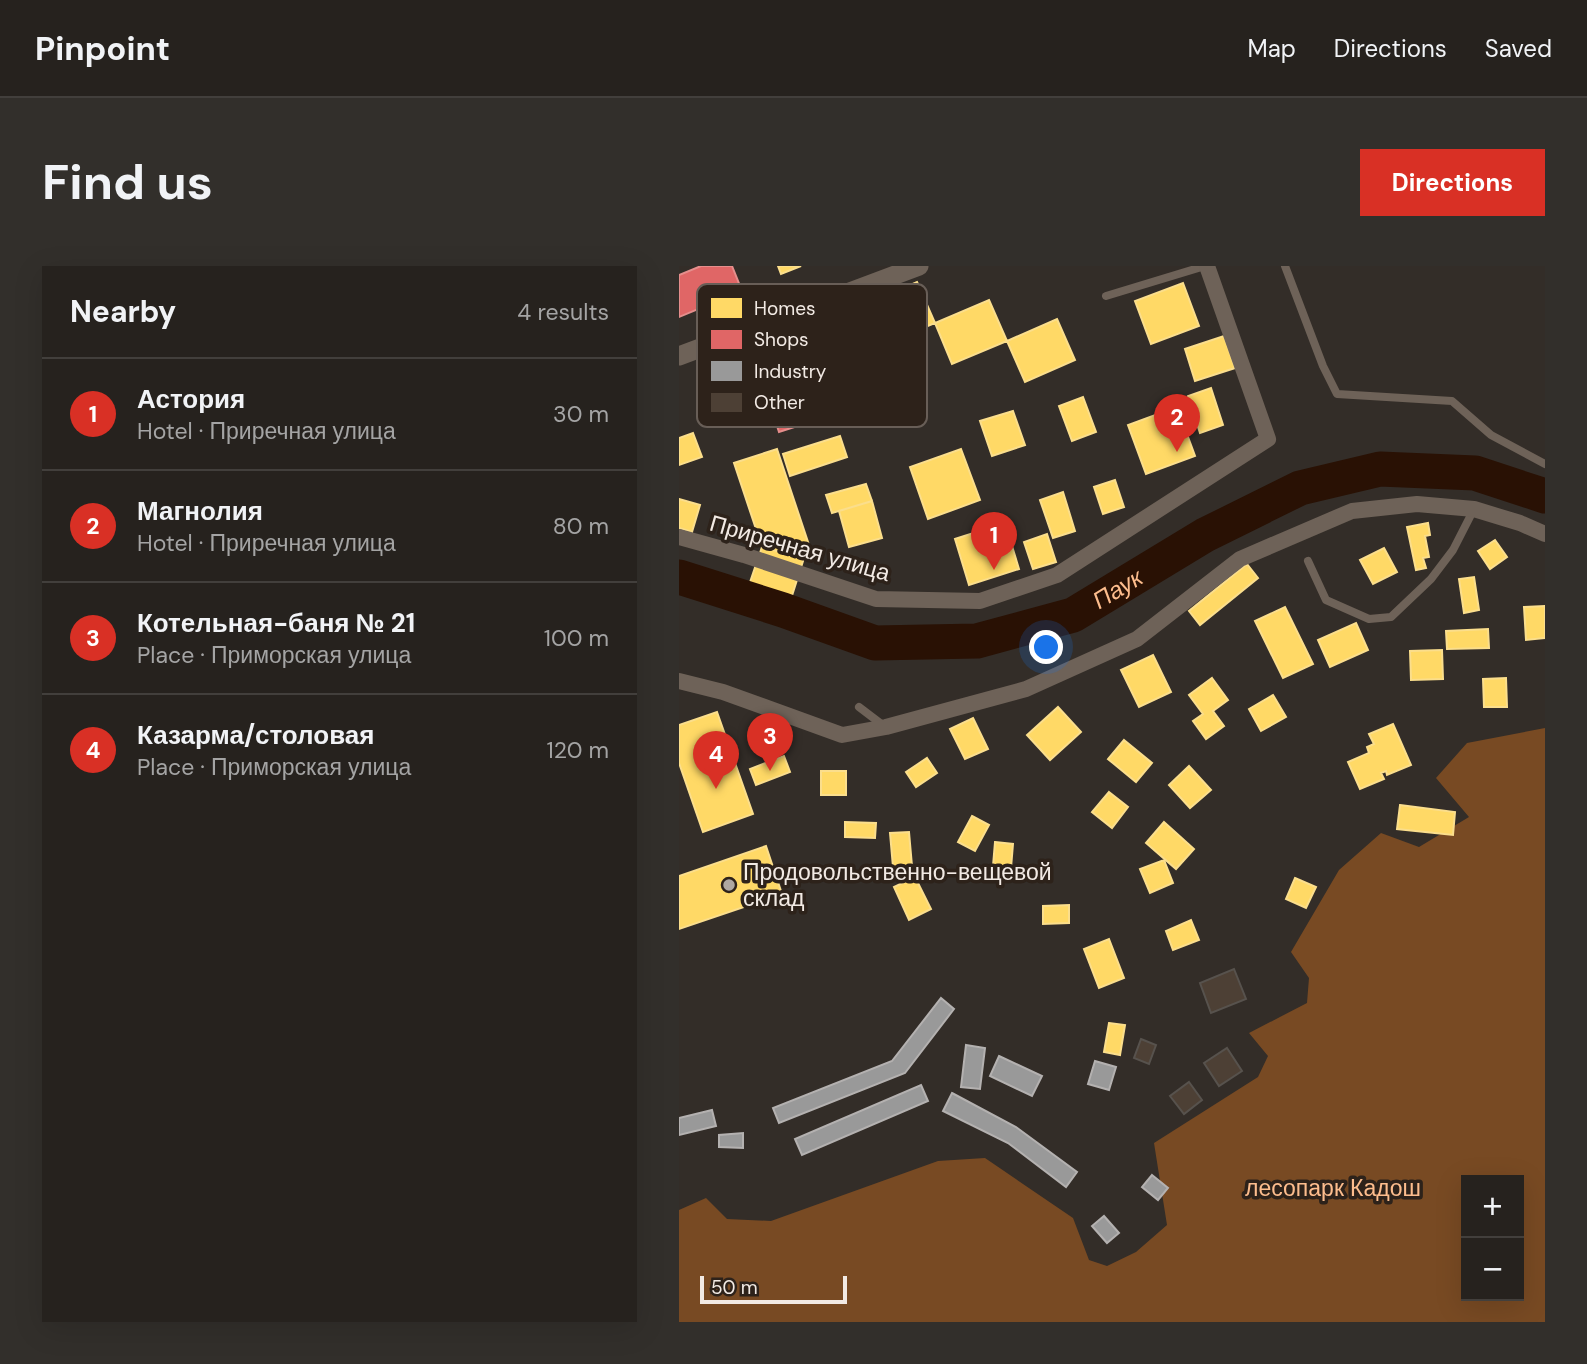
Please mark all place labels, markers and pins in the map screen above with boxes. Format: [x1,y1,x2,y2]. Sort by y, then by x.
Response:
pin: 2 [1154,394,1200,452]
pin: 1 [971,512,1017,570]
pin: 3 [747,713,793,771]
pin: 4 [693,731,739,789]
place label: Продовольственно-вещевой склад [743,857,1052,913]
marker: Продовольственно-вещевой склад [721,877,737,893]

